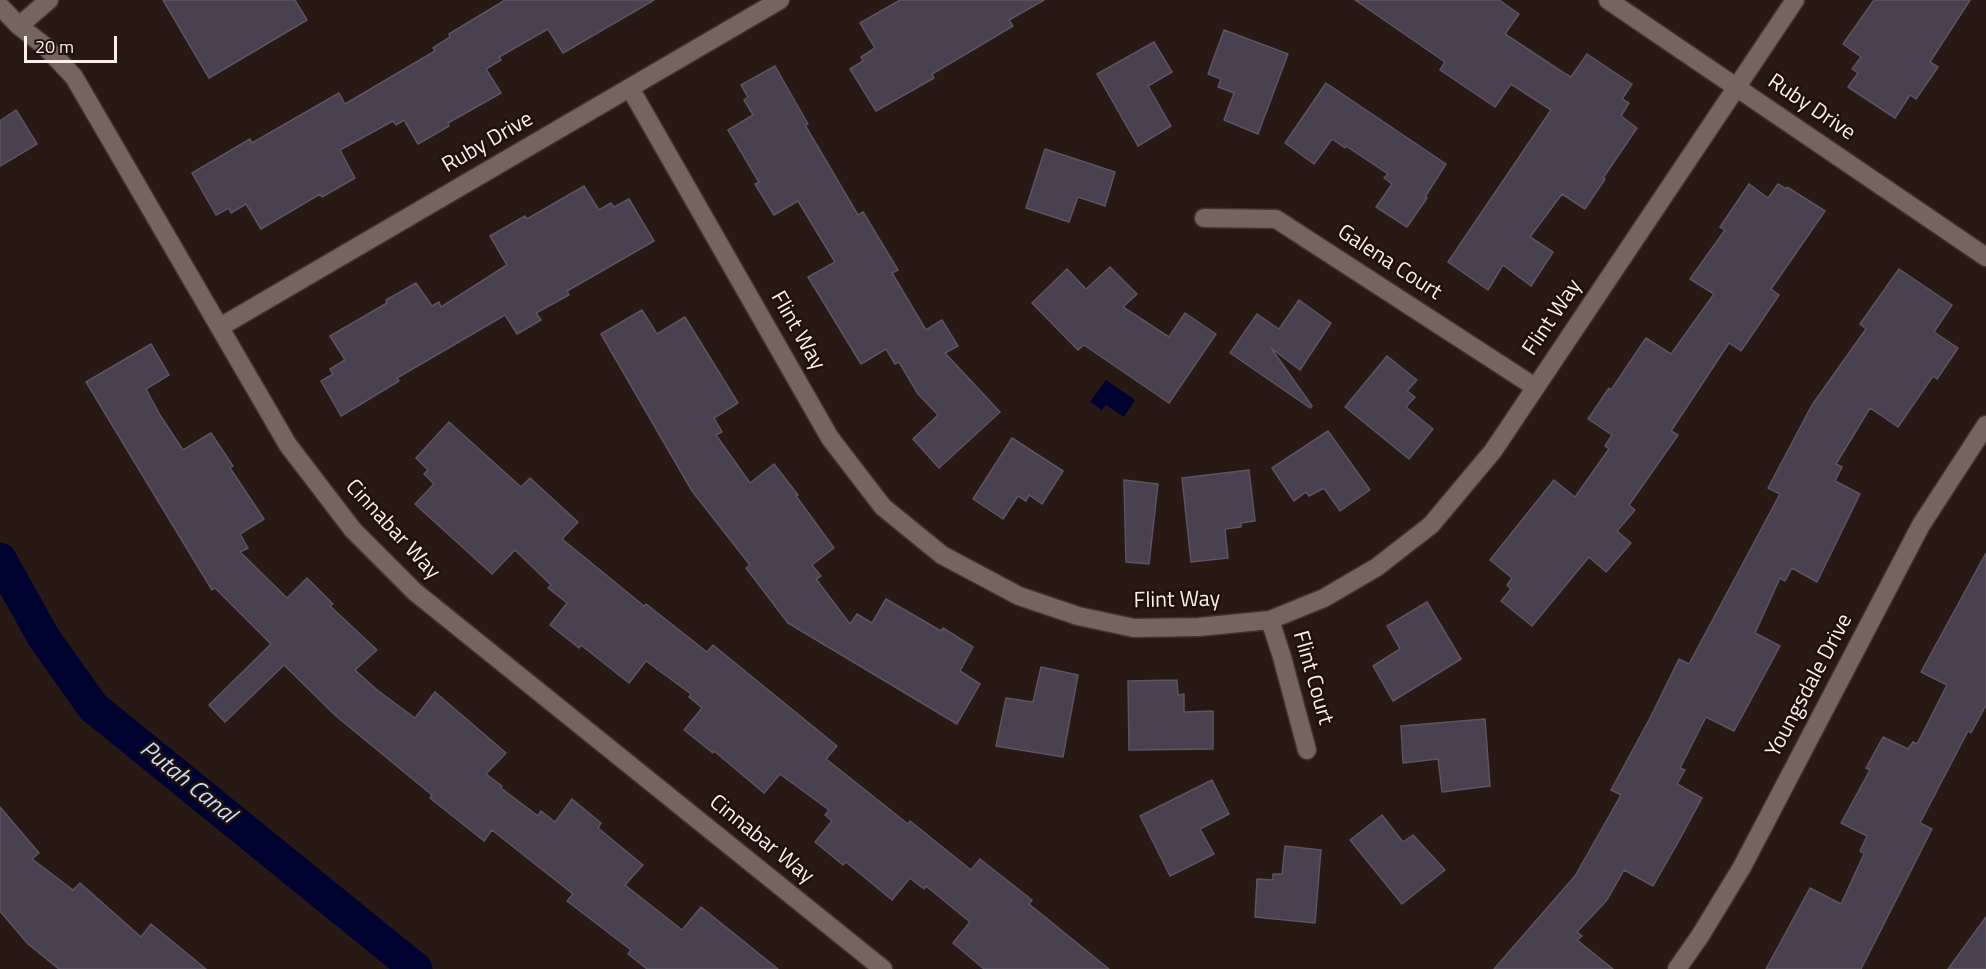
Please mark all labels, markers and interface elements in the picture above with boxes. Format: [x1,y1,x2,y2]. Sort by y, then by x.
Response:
scale bar [27,24,120,62]
text: 20 m [35,33,74,60]
street label: Ruby Drive [1762,69,1860,147]
street label: Ruby Drive [438,107,538,179]
street label: Galena Court [1332,220,1446,306]
street label: Flint Way [1518,275,1588,361]
street label: Flint Way [764,287,830,375]
street label: Cinnabar Way [339,474,445,586]
street label: Flint Way [1134,587,1220,615]
street label: Youngsdale Drive [1761,610,1859,762]
street label: Flint Court [1286,628,1338,728]
water label: Putah Canal [133,736,241,830]
street label: Cinnabar Way [703,790,819,890]

